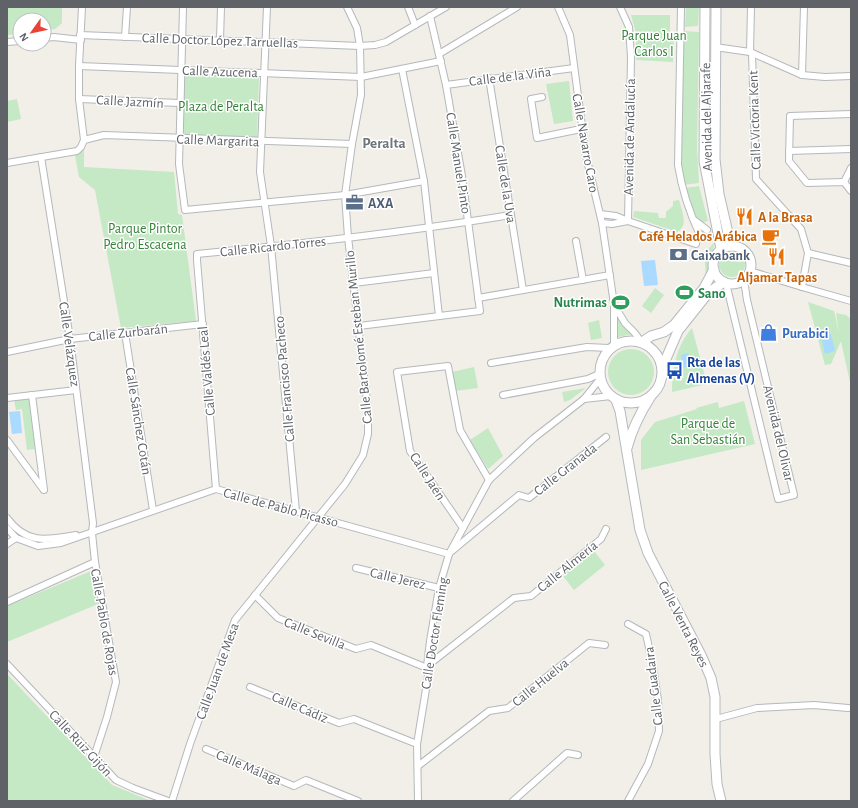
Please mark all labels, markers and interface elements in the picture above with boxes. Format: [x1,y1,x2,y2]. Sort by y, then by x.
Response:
north arrow [12,12,52,52]
park label: Parque Juan Carlos I [621,29,687,59]
text: N [17,31,31,43]
street label: Calle Doctor López Tarruellas [142,31,298,51]
street label: Avenida del Aljarafe [699,62,715,172]
street label: Calle Azucena [182,64,259,80]
street label: Calle de la Viña [468,65,553,89]
street label: Calle Victoria Kent [746,70,764,170]
street label: Avenida de Andalucía [622,78,638,196]
street label: Calle Jazmín [96,93,164,111]
street label: Calle Navarro Caro [569,93,601,194]
park label: Plaza de Peralta [178,100,265,114]
street label: Calle Manuel Pinto [443,112,473,215]
street label: Calle Margarita [176,133,260,149]
district label: Peralta [362,136,406,151]
street label: Calle de la Uva [492,144,518,225]
office icon: AXA [345,193,365,213]
place label: AXA [368,197,394,211]
restaurant icon: A la Brasa [735,207,755,227]
place label: A la Brasa [758,211,813,225]
park label: Parque Pintor Pedro Escacena [103,222,187,252]
cafe icon: Café Helados Arábica [760,226,780,246]
place label: Café Helados Arábica [639,230,757,244]
street label: Calle Ricardo Torres [219,234,327,260]
bank icon: Caixabank [668,245,688,265]
restaurant icon: Aljamar Tapas [767,247,787,267]
street label: Calle Bartolomé Esteban Murillo [343,249,375,424]
place label: Caixabank [691,249,750,263]
place label: Aljamar Tapas [737,271,817,285]
sports icon: Sano [675,283,695,303]
place label: Sano [698,287,726,301]
sports icon: Nutrimas [610,292,630,312]
place label: Nutrimas [553,296,607,310]
street label: Calle Velázquez [56,301,82,387]
street label: Calle Francisco Pacheco [273,315,297,442]
street label: Calle Zurbarán [88,322,168,344]
shop icon: Purabici [759,323,779,343]
street label: Calle Valdés Leal [196,326,218,416]
place label: Purabici [782,327,828,341]
place label: Rta de las Almenas (V) [687,356,755,386]
bus stop icon: Rta de las Almenas (V) [664,360,684,380]
street label: Calle Sánchez Cotán [123,367,153,476]
street label: Avenida del Olivar [760,384,796,483]
park label: Parque de San Sebastián [670,417,746,447]
street label: Calle Granada [531,441,600,499]
street label: Calle Jaén [407,450,448,503]
street label: Calle de Pablo Picasso [222,486,340,530]
street label: Calle Almería [535,538,601,595]
street label: Calle Jerez [369,566,427,592]
street label: Calle Pablo de Rojas [88,568,120,677]
street label: Calle Doctor Fleming [419,576,451,690]
street label: Calle Venta Reyes [655,579,711,670]
street label: Calle Sevilla [282,615,348,653]
street label: Calle Juan de Mesa [194,621,242,721]
street label: Calle Guadaira [642,645,666,726]
street label: Calle Huelva [510,656,572,710]
street label: Calle Cádiz [269,690,330,726]
street label: Calle Ruiz Gijón [46,708,114,780]
street label: Calle Málaga [214,748,284,788]

